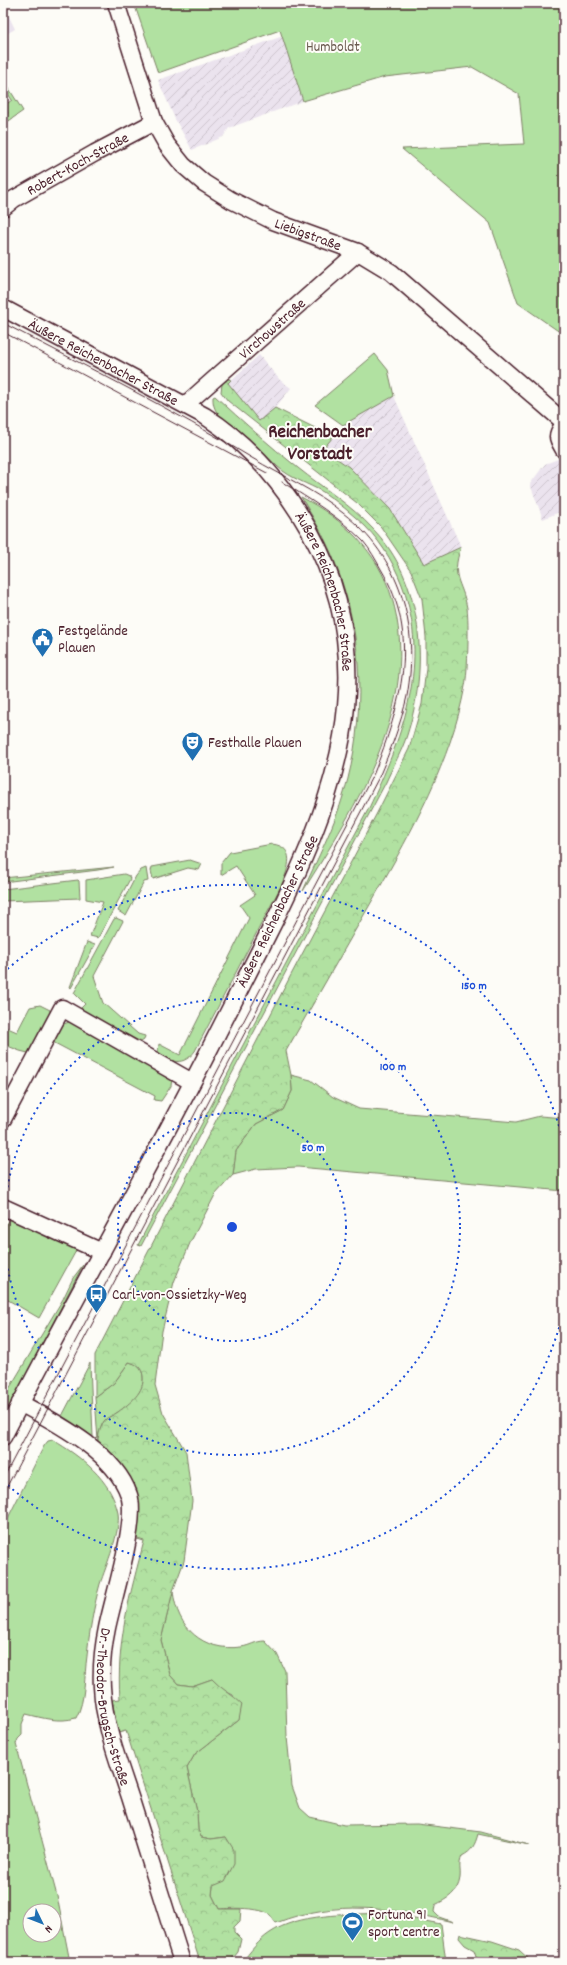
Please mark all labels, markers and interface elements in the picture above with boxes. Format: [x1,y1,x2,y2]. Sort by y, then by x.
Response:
park label: Humboldt [306,37,360,59]
street label: Robert-Koch-Straße [23,128,134,202]
street label: Liebigstraße [271,213,344,258]
street label: Virchowstraße [235,294,312,365]
street label: Äußere Reichenbacher Straße [24,314,182,413]
district label: Reichenbacher Vorstadt [268,420,373,469]
street label: Äußere Reichenbacher Straße [288,508,357,672]
place label: Festgelände Plauen [58,621,128,660]
public building icon: Festgelände Plauen [30,626,56,659]
theatre icon: Festhalle Plauen [180,729,206,762]
place label: Festhalle Plauen [208,733,302,755]
street label: Äußere Reichenbacher Straße [232,832,325,992]
text: 150 m [461,978,487,995]
text: 100 m [380,1059,406,1076]
text: 50 m [301,1140,325,1157]
centre of rings [225,1220,239,1234]
bus stop icon: Carl-von-Ossietzky-Weg [83,1281,109,1314]
place label: Carl-von-Ossietzky-Weg [112,1285,247,1307]
street label: Dr.-Theodor-Brugsch-Straße [89,1626,135,1790]
north arrow [22,1903,62,1943]
place label: Fortuna 91 sport centre [368,1905,440,1944]
sports icon: Fortuna 91 sport centre [339,1910,365,1943]
text: N [40,1921,56,1936]

